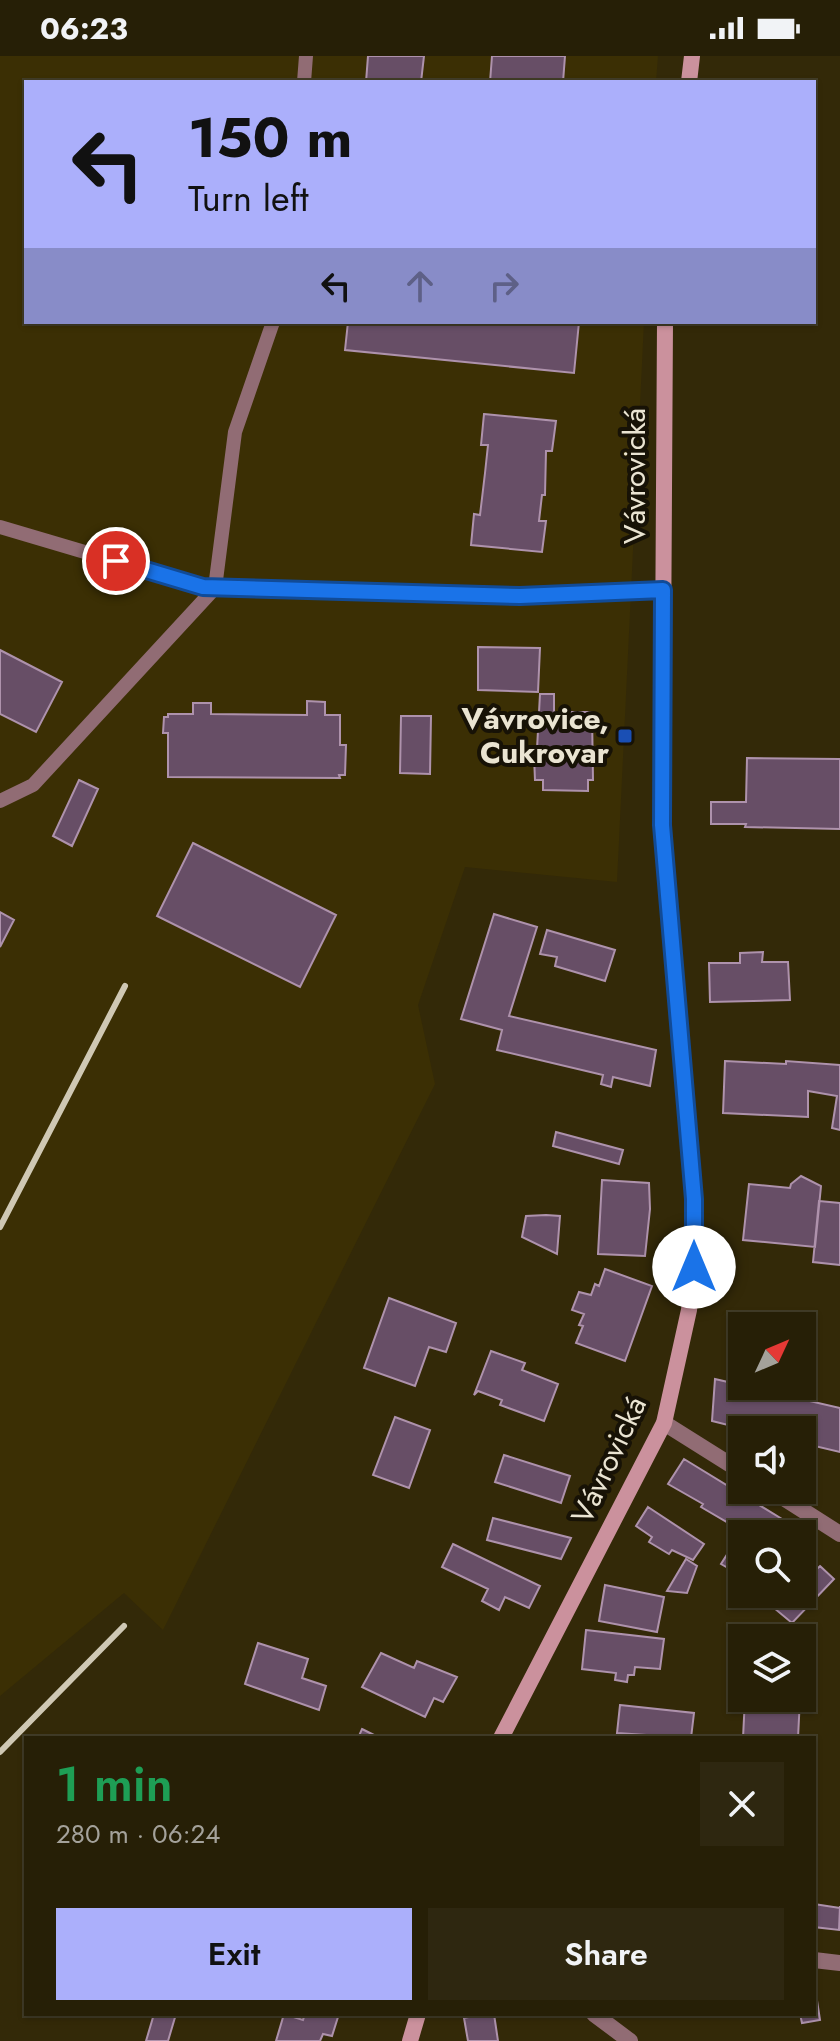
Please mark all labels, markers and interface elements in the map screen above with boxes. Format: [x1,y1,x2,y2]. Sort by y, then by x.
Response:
text: 06:23 [40,7,128,50]
text: 150 m [188,97,352,178]
icon: left [56,112,160,216]
text: Turn left [188,172,309,224]
icon: left [314,264,358,308]
icon: ahead [398,264,442,308]
icon: right [482,264,526,308]
street label: Vávrovická [613,408,656,544]
pin [82,527,150,595]
icon: arrive [94,539,138,583]
place label: Vávrovice, Cukrovar [461,697,610,774]
marker: Vávrovice, Cukrovar [616,727,634,745]
position arrow [652,1225,736,1309]
north arrow [728,1312,816,1400]
map controls [728,1312,816,1712]
street label: Vávrovická [560,1389,657,1531]
button: sound [728,1416,816,1504]
button: search [728,1520,816,1608]
button: layers [728,1624,816,1712]
text: 1 min [56,1750,173,1819]
button: close [700,1762,784,1846]
text: 280 m · 06:24 [56,1815,220,1853]
button: Exit [56,1908,412,2000]
button: Share [428,1908,784,2000]

